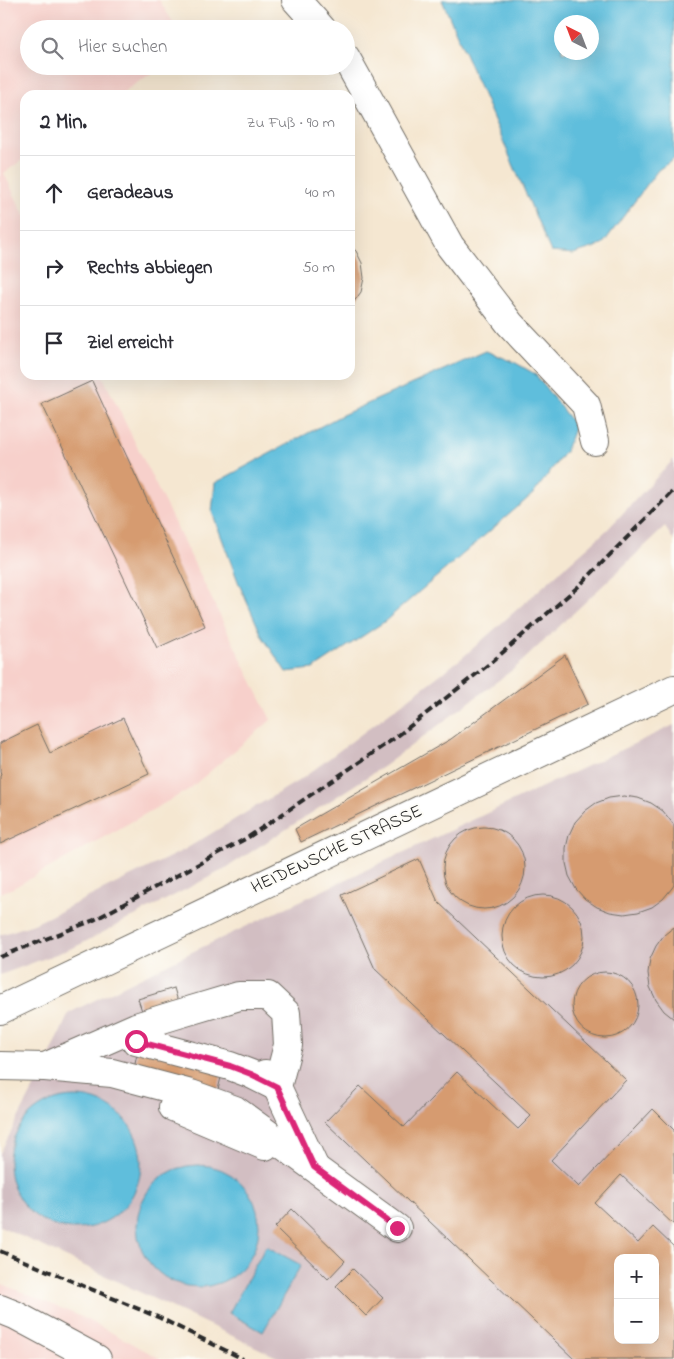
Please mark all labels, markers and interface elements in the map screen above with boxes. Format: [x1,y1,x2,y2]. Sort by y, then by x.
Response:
north arrow [554,15,599,60]
search box [20,20,355,75]
icon: search [38,34,66,62]
text: Hier suchen [78,34,167,61]
text: 2 Min. [40,108,87,138]
text: Zu Fuß · 90 m [247,111,335,135]
icon: ahead [40,179,68,207]
text: Geradeaus [87,180,174,207]
text: 40 m [305,181,335,205]
icon: right [40,254,68,282]
text: Rechts abbiegen [87,255,212,282]
text: 50 m [303,256,335,280]
icon: arrive [40,329,68,357]
text: Ziel erreicht [87,330,174,357]
street label: HEIDENSCHE STRASSE [247,799,427,901]
route start [125,1030,148,1053]
route end [386,1217,409,1240]
map controls [614,1254,659,1344]
button: + [614,1254,659,1299]
button: − [614,1299,659,1344]

